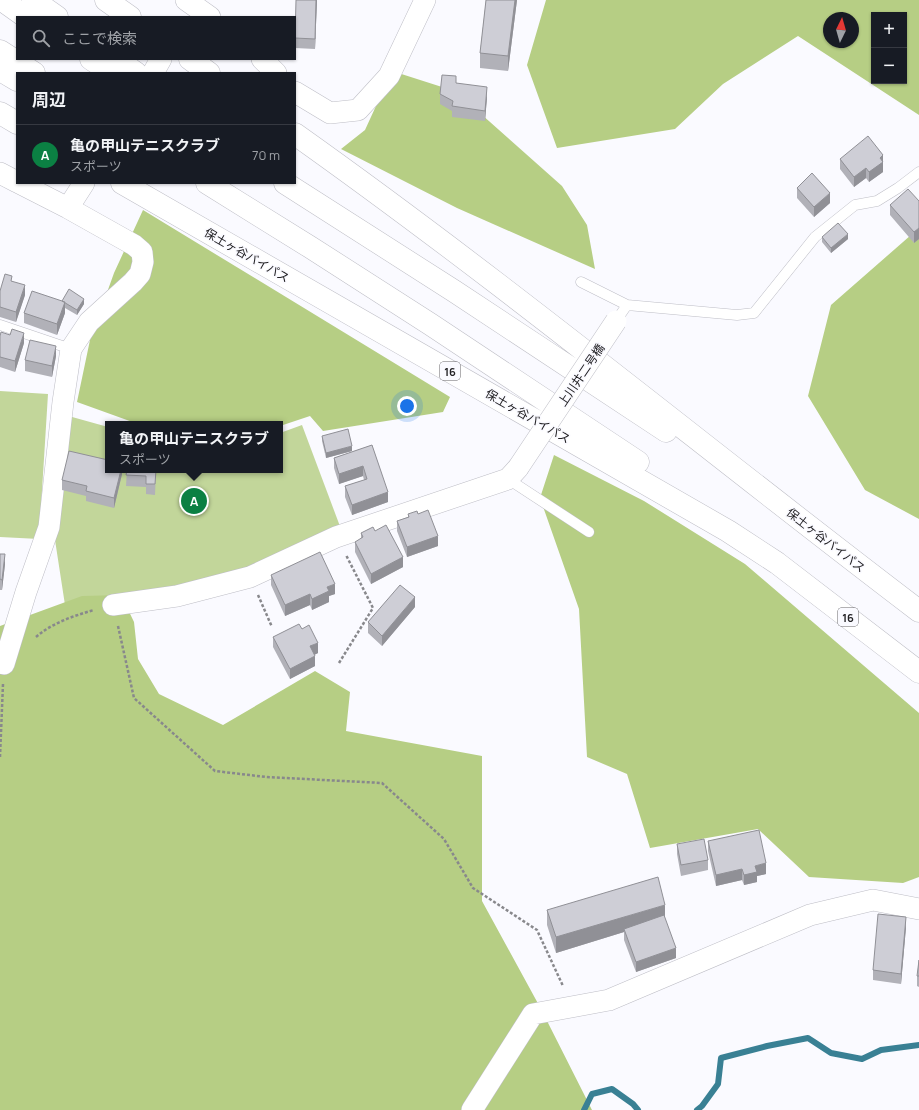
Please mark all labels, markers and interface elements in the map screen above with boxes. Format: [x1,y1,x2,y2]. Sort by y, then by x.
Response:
north arrow [823,12,859,48]
map controls [871,12,907,84]
button: + [871,12,907,48]
search box [16,16,296,60]
icon: search [30,27,52,49]
text: ここで検索 [62,28,137,49]
button: − [871,48,907,84]
text: 周辺 [32,88,66,111]
text: 亀の甲山テニスクラブ [70,135,220,156]
text: A [41,146,49,164]
text: 70 m [252,146,280,164]
text: スポーツ [70,157,122,175]
street label: 保土ヶ谷バイパス [201,224,293,286]
street label: 上川井二号橋 [554,340,608,410]
road number: 16 [440,362,460,380]
street label: 保土ヶ谷バイパス [482,385,574,447]
your location [397,396,417,416]
popup [105,421,283,473]
text: 亀の甲山テニスクラブ [119,428,269,449]
text: スポーツ [119,450,171,468]
pin: A [181,486,207,516]
street label: 保土ヶ谷バイパス [783,504,869,576]
road number: 16 [838,608,858,626]

